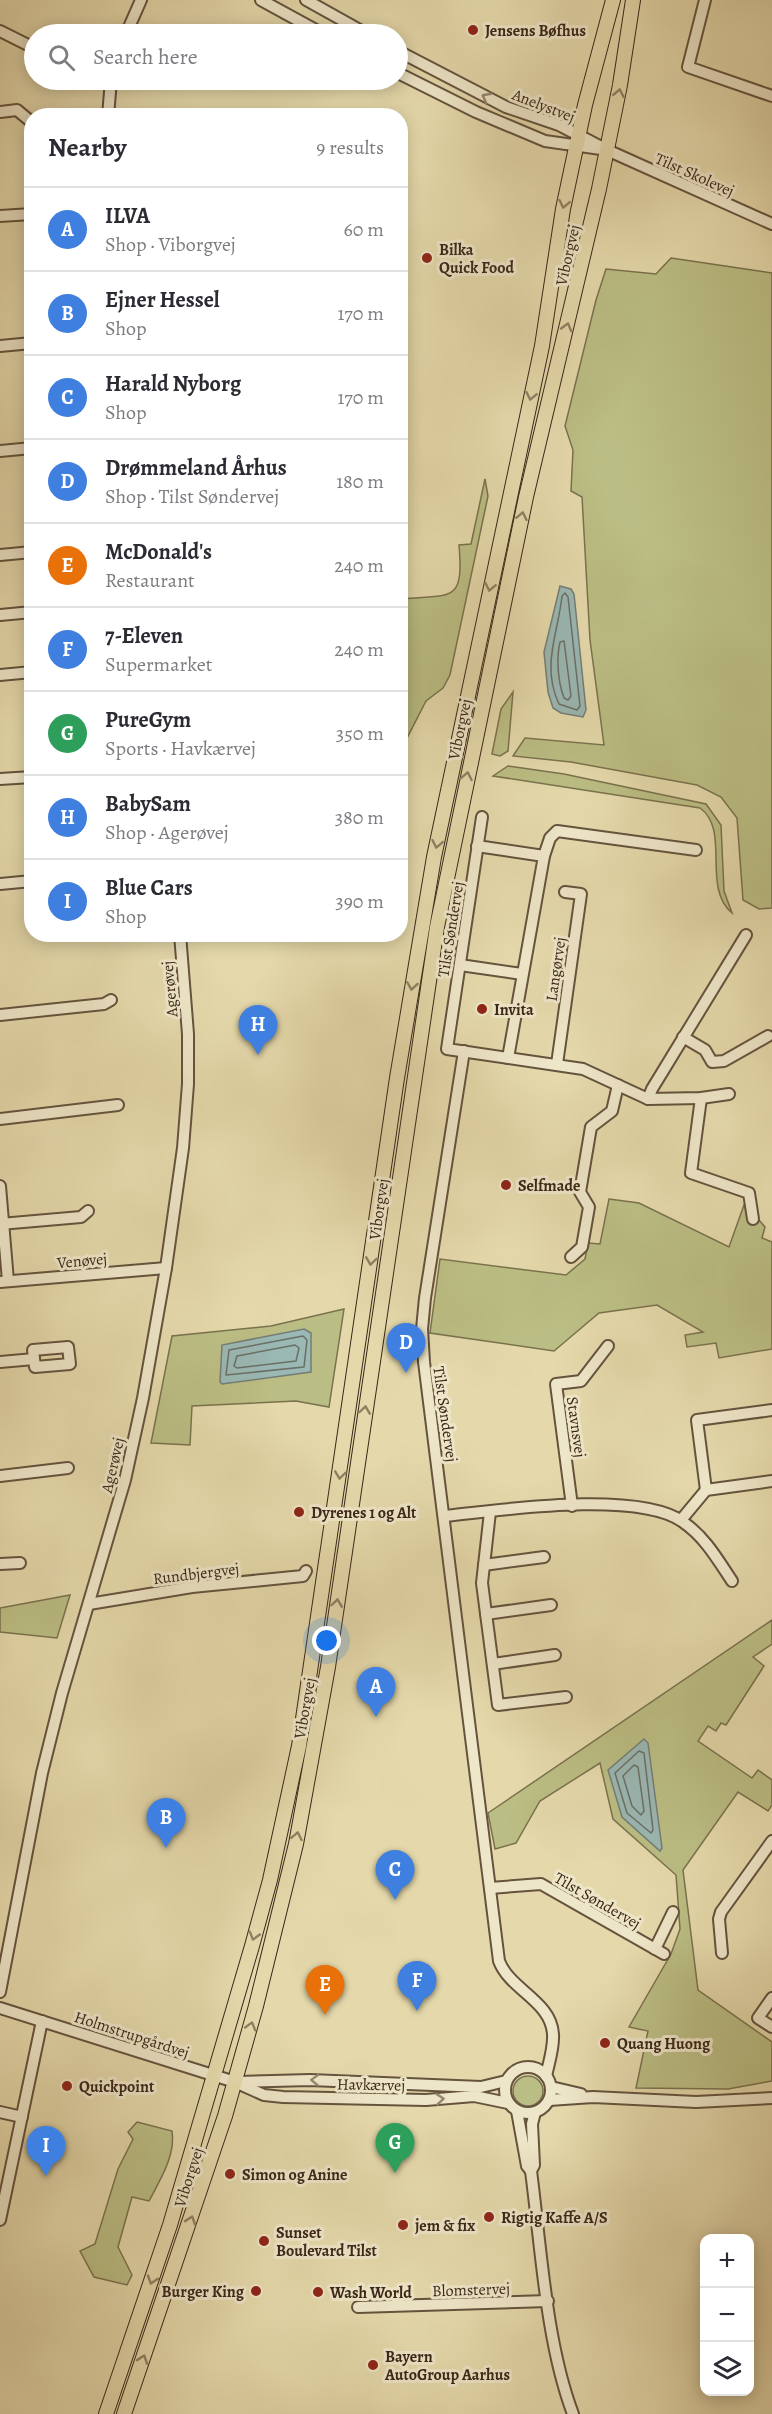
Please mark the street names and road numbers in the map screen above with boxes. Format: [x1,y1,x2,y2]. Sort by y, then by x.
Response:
street label: Anelystvej [508,84,578,128]
street label: Tilst Skolevej [651,148,738,202]
street label: Viborgvej [550,223,586,289]
street label: Viborgvej [443,697,477,763]
street label: Tilst Søndervej [433,880,469,979]
street label: Langørvej [541,936,571,1003]
street label: Agerøvej [157,960,183,1019]
street label: Viborgvej [364,1177,394,1242]
street label: Venøvej [55,1248,108,1274]
street label: Tilst Søndervej [427,1365,463,1464]
street label: Stavnsvej [561,1395,591,1459]
street label: Agerøvej [96,1435,130,1496]
street label: Rundbjergvej [152,1558,241,1590]
street label: Viborgvej [289,1676,321,1742]
street label: Tilst Søndervej [550,1867,645,1935]
street label: Holmstrupgårdvej [71,2006,192,2064]
street label: Havkærvej [337,2073,405,2097]
street label: Viborgvej [169,2144,209,2211]
street label: Blomstervej [432,2278,510,2302]

